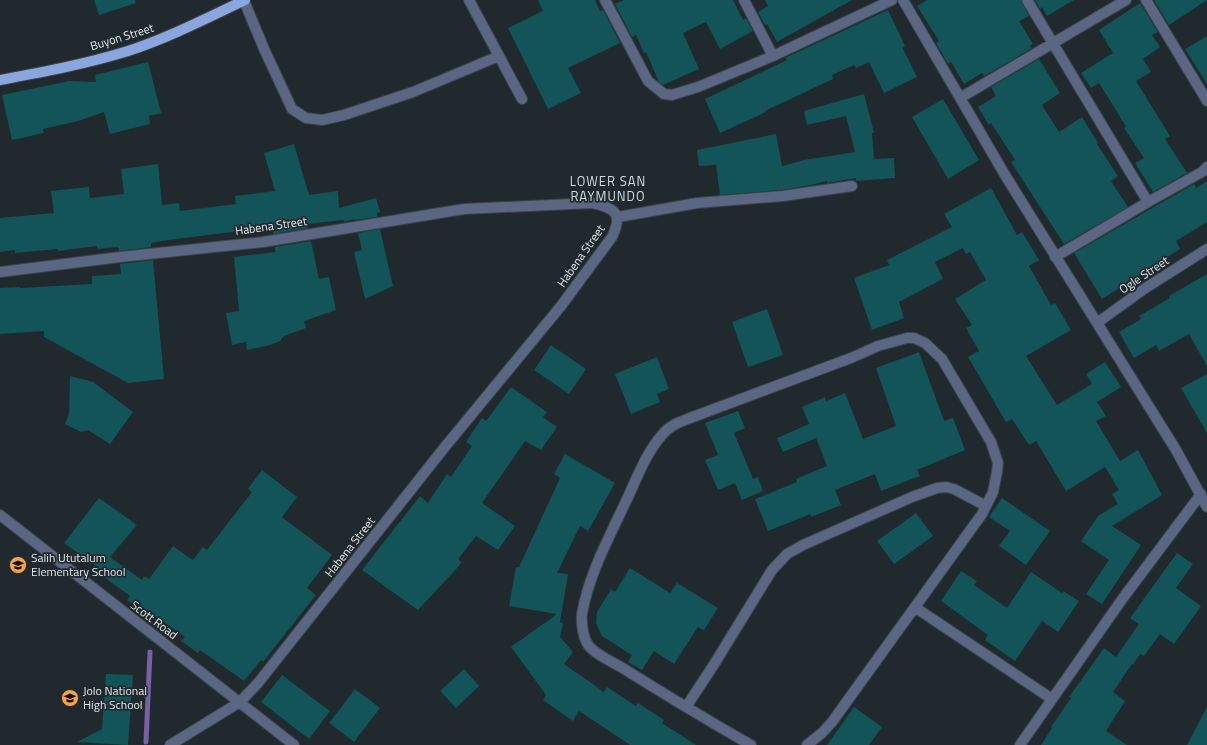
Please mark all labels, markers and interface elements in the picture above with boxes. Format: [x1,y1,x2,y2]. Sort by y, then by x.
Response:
street label: Buyon Street [88,18,157,55]
district label: LOWER SAN RAYMUNDO [570,171,646,206]
street label: Habena Street [234,211,309,240]
street label: Habena Street [552,220,610,291]
street label: Ogle Street [1115,250,1173,298]
street label: Habena Street [320,512,380,581]
place label: Salih Ututalum Elementary School [31,548,125,581]
school or university icon: Salih Ututalum Elementary School [8,555,28,575]
street label: Scott Road [127,595,182,644]
place label: Jolo National High School [83,681,147,714]
school or university icon: Jolo National High School [60,688,80,708]

